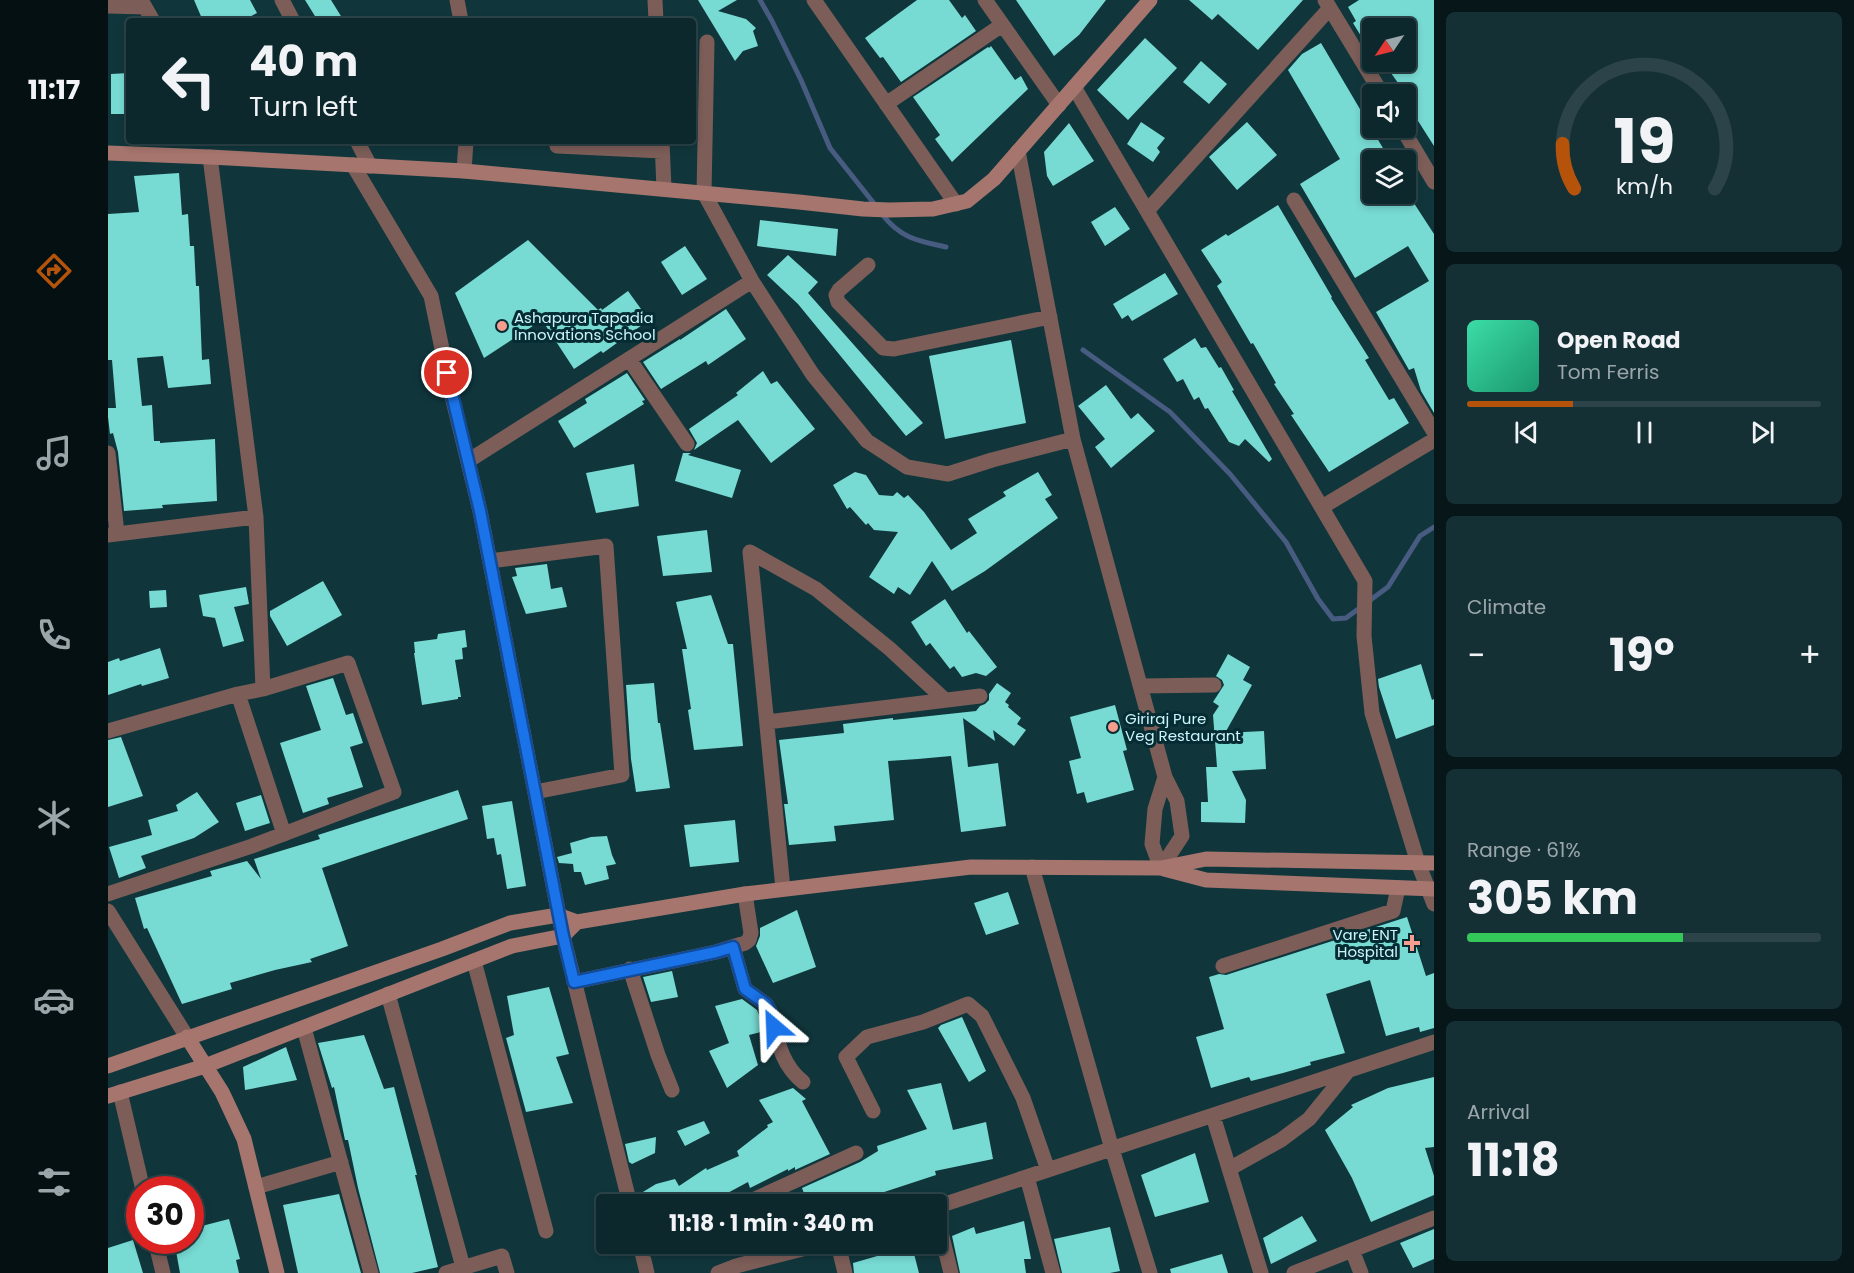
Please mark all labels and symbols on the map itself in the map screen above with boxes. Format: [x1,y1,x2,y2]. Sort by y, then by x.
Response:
north arrow [1362,18,1416,72]
place label: Ashapura Tapadia Innovations School [514,307,656,345]
marker: Ashapura Tapadia Innovations School [495,319,509,333]
pin [421,347,472,398]
place label: Giriraj Pure Veg Restaurant [1125,708,1241,746]
marker: Giriraj Pure Veg Restaurant [1106,720,1120,734]
place label: Vare ENT Hospital [1332,924,1398,962]
marker: Vare ENT Hospital [1403,934,1421,952]
position arrow [742,995,806,1059]
speed limit sign: 30 [126,1176,204,1254]

